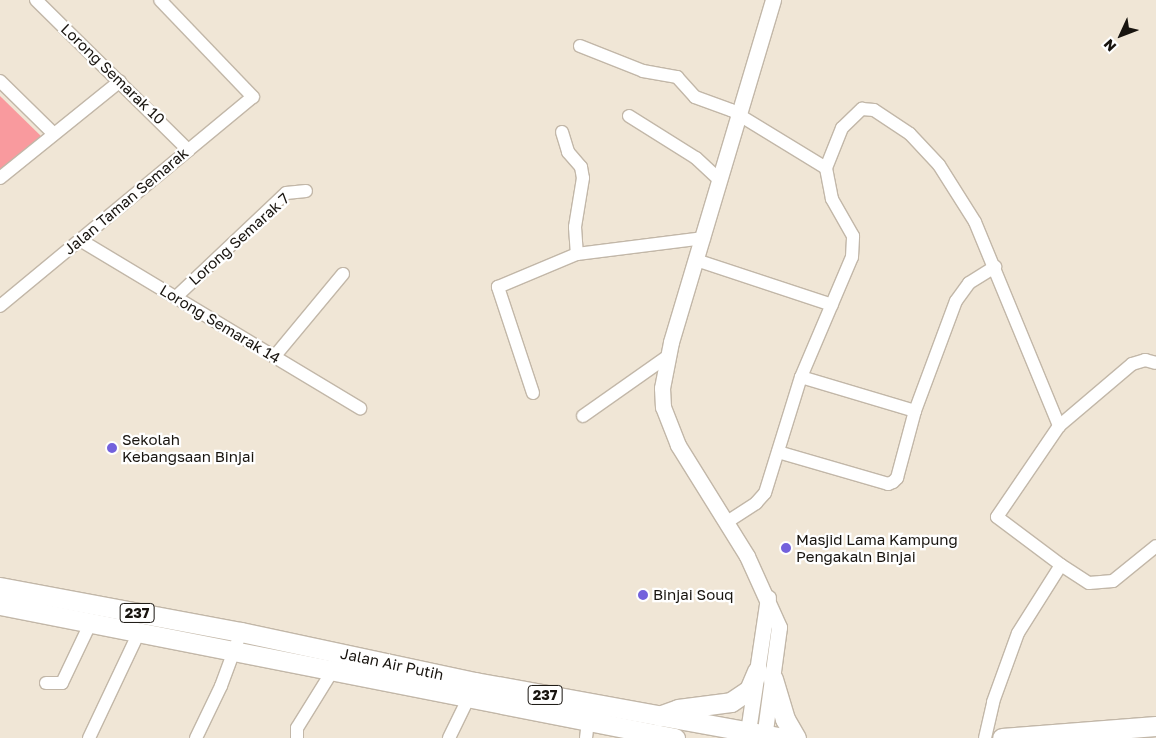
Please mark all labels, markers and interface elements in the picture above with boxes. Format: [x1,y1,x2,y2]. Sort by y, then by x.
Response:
north arrow [1096,10,1146,60]
street label: Lorong Semarak 10 [57,20,169,128]
text: N [1100,36,1120,55]
street label: Jalan Taman Semarak [60,144,192,258]
street label: Lorong Semarak 7 [185,189,293,289]
street label: Lorong Semarak 14 [157,281,283,367]
place label: Sekolah Kebangsaan Binjai [122,430,255,465]
marker: Sekolah Kebangsaan Binjai [106,442,118,454]
place label: Masjid Lama Kampung Pengakaln Binjai [796,530,958,565]
marker: Masjid Lama Kampung Pengakaln Binjai [780,542,792,554]
place label: Binjai Souq [653,586,733,604]
marker: Binjai Souq [637,589,649,601]
road number: 237 [120,602,154,624]
street label: Jalan Air Putih [339,644,445,684]
road number: 237 [528,684,562,706]

